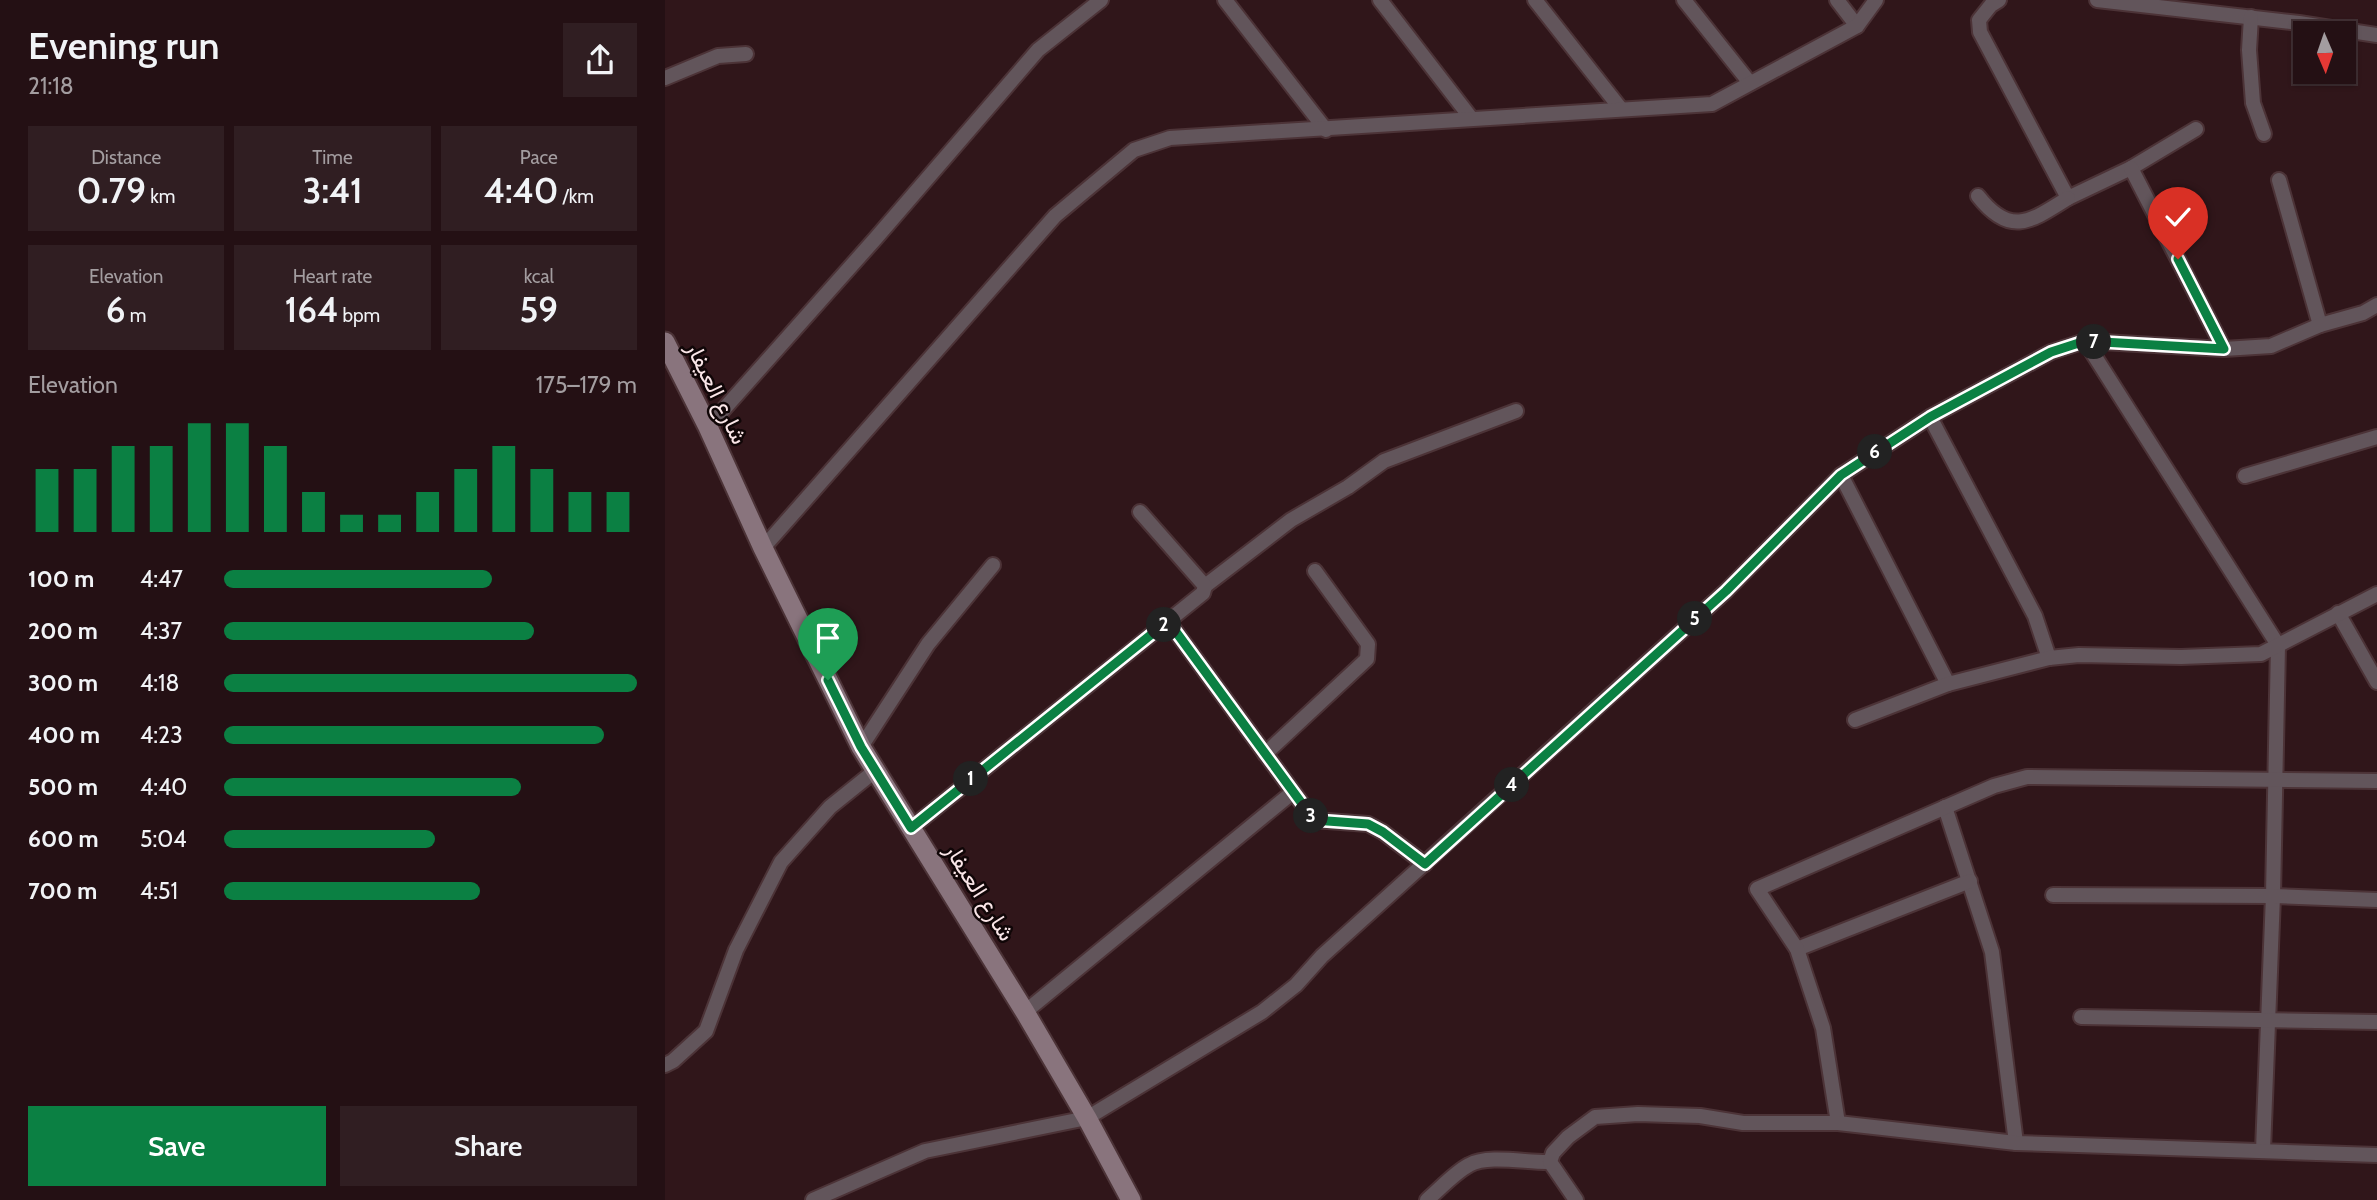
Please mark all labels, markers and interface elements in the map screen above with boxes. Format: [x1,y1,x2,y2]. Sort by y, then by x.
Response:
north arrow [2293,21,2355,84]
map controls [2293,21,2356,84]
text: Evening run [28,22,220,69]
button: share [563,23,637,97]
text: 21:18 [28,72,74,100]
text: Distance [91,146,161,169]
text: Time [312,146,353,169]
text: Pace [520,146,558,169]
text: 0.79 [77,169,146,212]
text: 3:41 [303,169,362,212]
text: 4:40 [484,169,558,212]
text: km [146,185,176,208]
text: /km [558,185,594,208]
pin [2148,187,2208,259]
icon: check [2159,198,2197,236]
text: Elevation [89,265,163,288]
text: Heart rate [293,265,372,288]
text: kcal [524,265,554,288]
text: 6 [106,288,126,331]
text: 164 [285,288,338,331]
text: 59 [520,288,558,331]
text: m [126,304,147,327]
text: bpm [338,304,380,327]
pin: 7 [2077,324,2111,360]
text: 7 [2089,330,2098,353]
street label: شارع العيفار [678,336,754,450]
text: Elevation [28,371,118,399]
text: 175–179 m [536,371,637,399]
pin: 6 [1857,434,1893,470]
text: 6 [1869,440,1880,463]
text: 100 m [28,565,94,593]
text: 4:47 [140,565,183,593]
pin: 5 [1677,602,1713,636]
text: 5 [1689,607,1700,630]
pin [798,608,858,680]
pin: 2 [1147,608,1181,642]
text: 2 [1158,613,1169,636]
text: 200 m [28,617,98,645]
text: 4:37 [140,617,182,645]
icon: arrive [809,619,847,657]
text: 300 m [28,669,98,697]
text: 4:18 [140,669,180,697]
text: 400 m [28,721,100,749]
text: 4:23 [140,721,183,749]
pin: 1 [953,762,989,796]
text: 1 [967,767,974,790]
pin: 4 [1495,768,1529,802]
text: 500 m [28,773,98,801]
text: 4:40 [140,773,187,801]
text: 4 [1506,773,1517,796]
pin: 3 [1293,798,1329,834]
text: 3 [1305,804,1316,827]
text: 600 m [28,825,99,853]
text: 5:04 [140,825,187,853]
street label: شارع العيفار [937,837,1021,947]
text: 700 m [28,877,97,905]
text: 4:51 [140,877,178,905]
button: Save [28,1106,326,1186]
button: Share [340,1106,637,1186]

